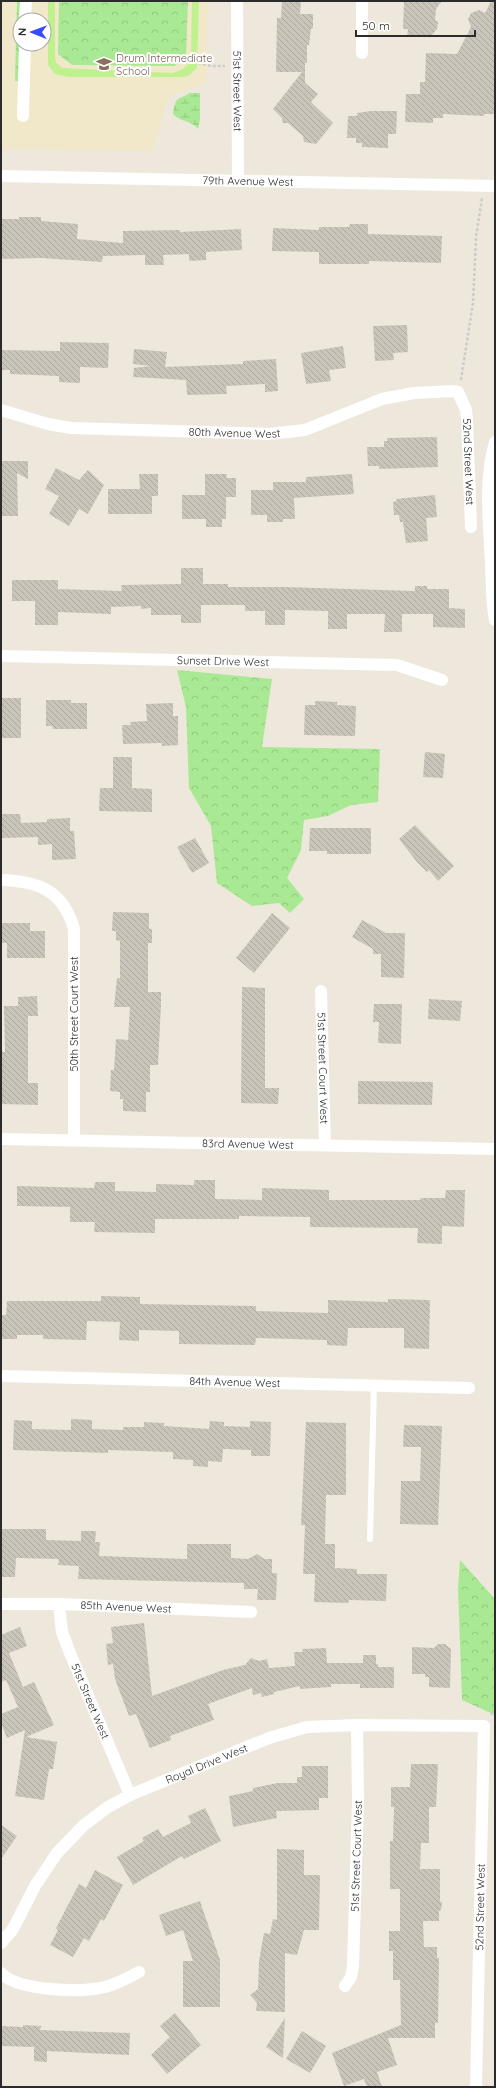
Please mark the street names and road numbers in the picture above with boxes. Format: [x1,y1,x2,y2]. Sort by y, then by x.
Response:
street label: 51st Street West [230,51,245,132]
street label: 79th Avenue West [202,173,294,189]
street label: 52nd Street West [460,418,477,506]
street label: 80th Avenue West [188,425,281,441]
street label: Sunset Drive West [177,653,269,669]
street label: 50th Street Court West [67,956,81,1072]
street label: 51st Street Court West [315,1012,331,1124]
street label: 83rd Avenue West [202,1136,294,1152]
street label: 84th Avenue West [189,1374,281,1390]
street label: 85th Avenue West [80,1598,172,1616]
street label: 51st Street West [68,1661,113,1741]
street label: Royal Drive West [163,1740,250,1787]
street label: 51st Street Court West [348,1800,365,1912]
street label: 52nd Street West [472,1863,488,1950]

